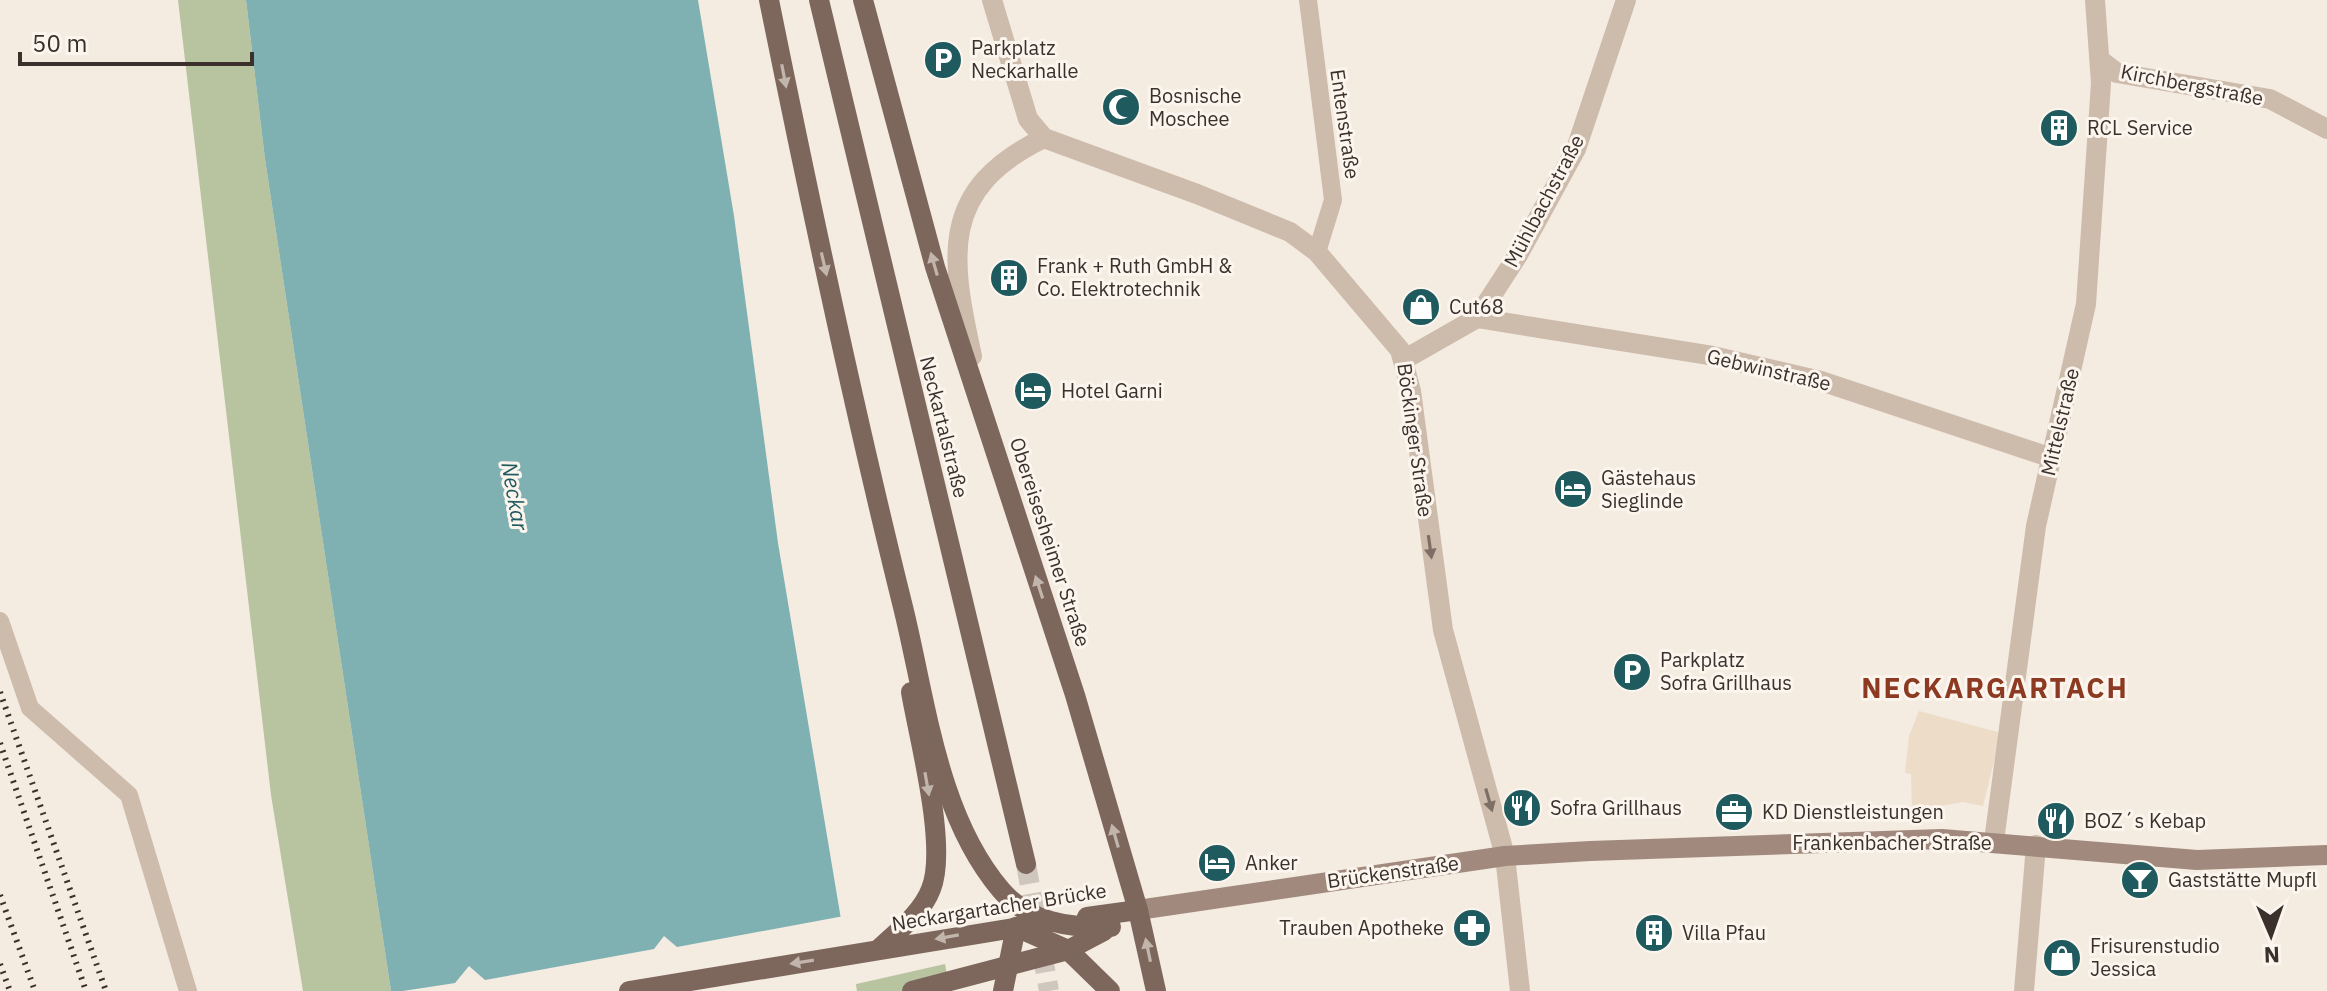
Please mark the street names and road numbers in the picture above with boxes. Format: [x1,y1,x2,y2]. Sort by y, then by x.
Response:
street label: Kirchbergstraße [2118,57,2266,112]
street label: Entenstraße [1324,67,1367,181]
street label: Mühlbachstraße [1497,130,1590,272]
street label: Gebwinstraße [1704,342,1834,397]
street label: Neckartalstraße [914,353,975,501]
street label: Böckinger Straße [1391,361,1440,519]
street label: Mittelstraße [2034,365,2085,478]
street label: Obereisesheimer Straße [1004,434,1097,650]
street label: Frankenbacher Straße [1792,829,1992,856]
street label: Brückenstraße [1325,849,1461,894]
street label: Neckargartacher Brücke [890,876,1108,937]

